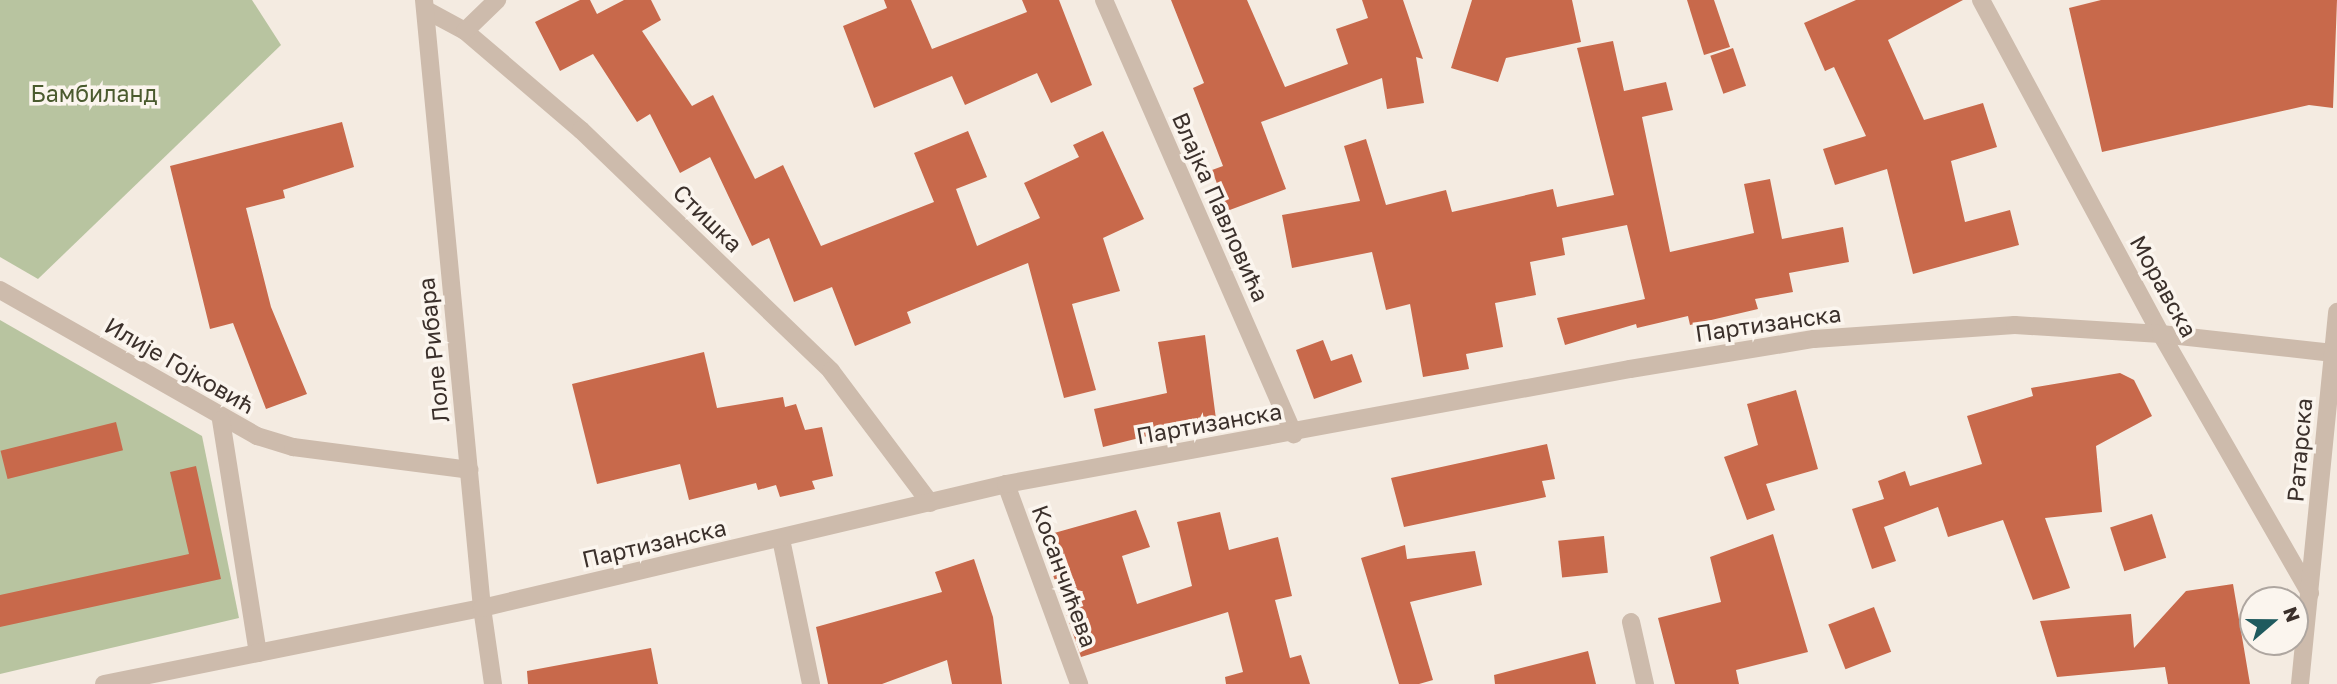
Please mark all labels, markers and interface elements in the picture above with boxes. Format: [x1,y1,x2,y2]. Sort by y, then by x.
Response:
park label: Бамбиланд [31,79,157,107]
street label: Влајка Павловића [1167,108,1275,306]
street label: Стишка [668,178,748,258]
street label: Моравска [2125,230,2203,342]
street label: Лоле Рибара [412,276,454,424]
street label: Партизанска [1693,299,1843,347]
street label: Илије Гојковић [100,311,260,419]
street label: Партизанска [1134,397,1284,449]
street label: Ратарска [2281,397,2317,503]
street label: Косанчићева [1026,501,1104,651]
street label: Партизанска [579,513,729,573]
north arrow [2239,586,2309,656]
text: N [2279,604,2306,625]

